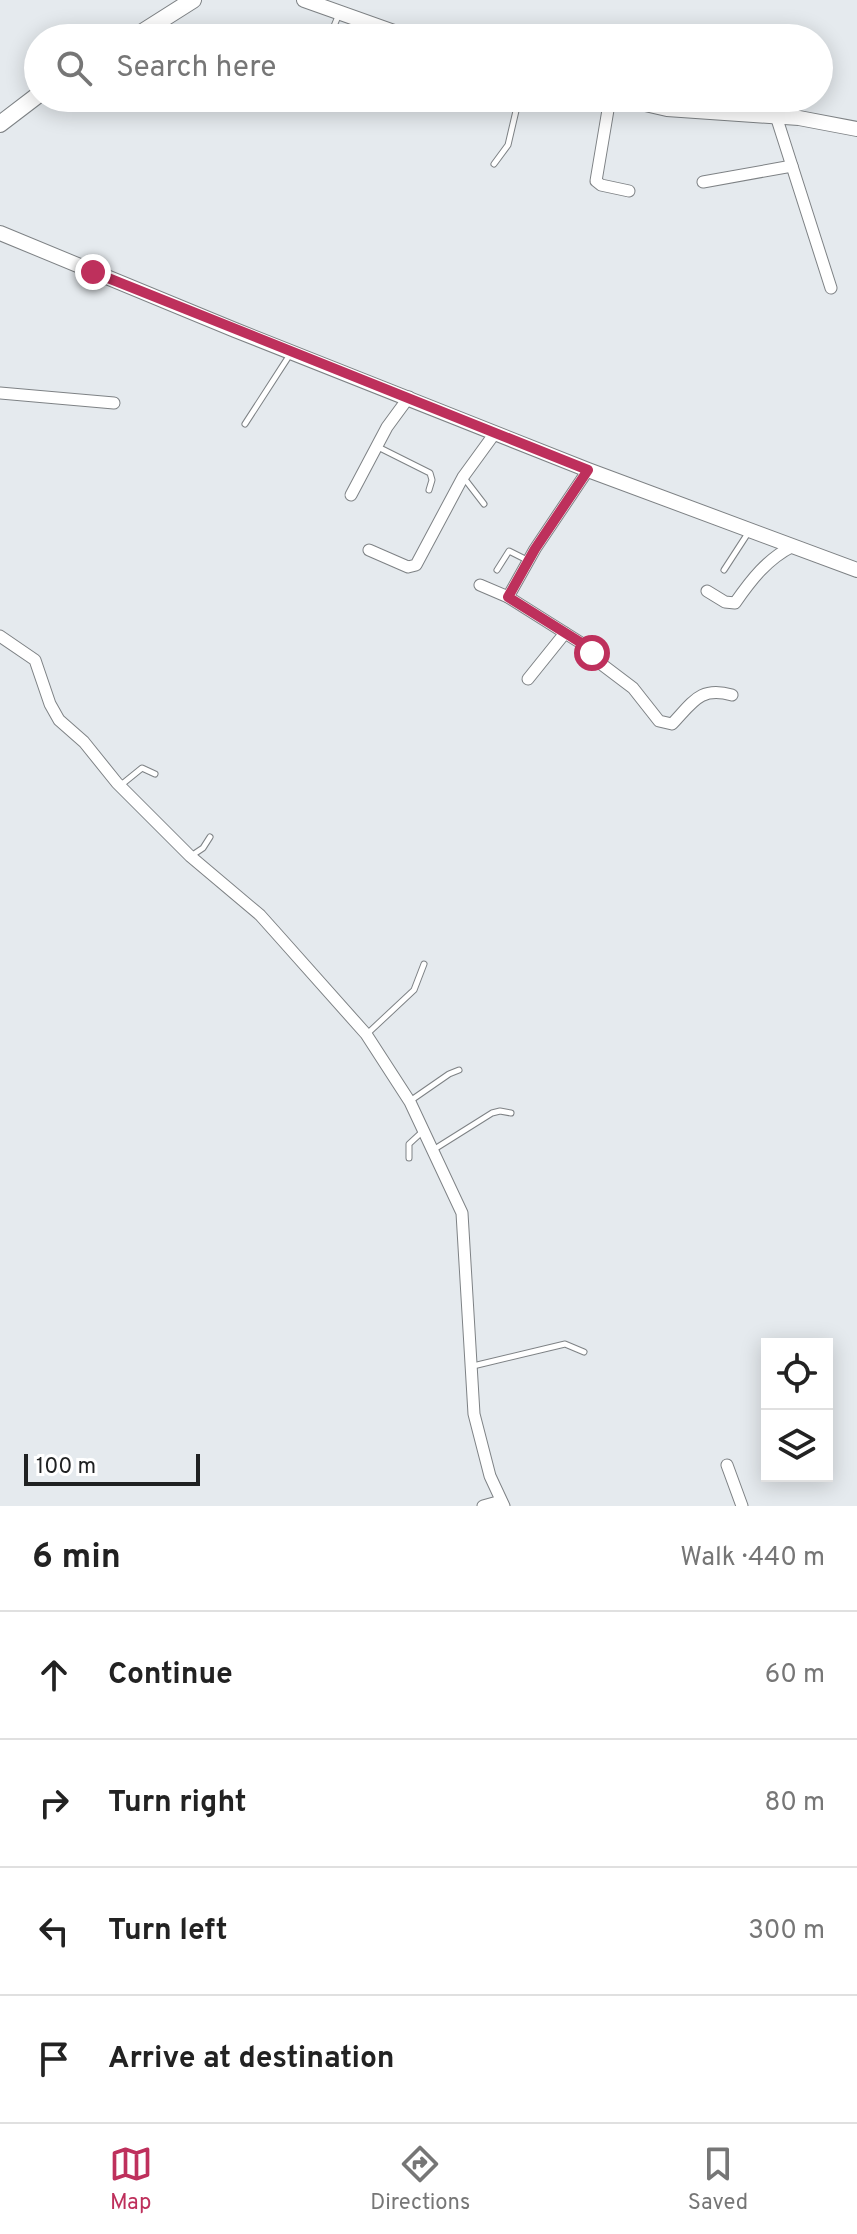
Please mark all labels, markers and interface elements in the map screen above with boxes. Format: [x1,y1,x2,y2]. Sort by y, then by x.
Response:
search box [24,24,833,112]
icon: search [52,46,96,90]
text: Search here [116,50,276,87]
route end [75,254,111,290]
route start [574,635,610,671]
map controls [761,1338,833,1482]
button: locate [761,1338,833,1410]
button: layers [761,1410,833,1482]
scale bar [24,1450,200,1486]
text: 100 m [36,1454,96,1481]
text: 6 min [32,1537,121,1580]
text: Walk · 440 m [680,1542,825,1575]
icon: ahead [32,1653,76,1697]
text: Continue [108,1657,233,1694]
text: 60 m [765,1659,825,1692]
icon: right [32,1781,76,1825]
text: Turn right [108,1785,246,1822]
text: 80 m [765,1787,825,1820]
icon: left [32,1909,76,1953]
text: Turn left [108,1913,228,1950]
text: 300 m [748,1915,825,1948]
icon: arrive [32,2037,76,2081]
text: Arrive at destination [108,2041,394,2078]
tab: Map [109,2142,153,2217]
tab: Directions [370,2142,470,2217]
tab: Saved [688,2142,748,2217]

